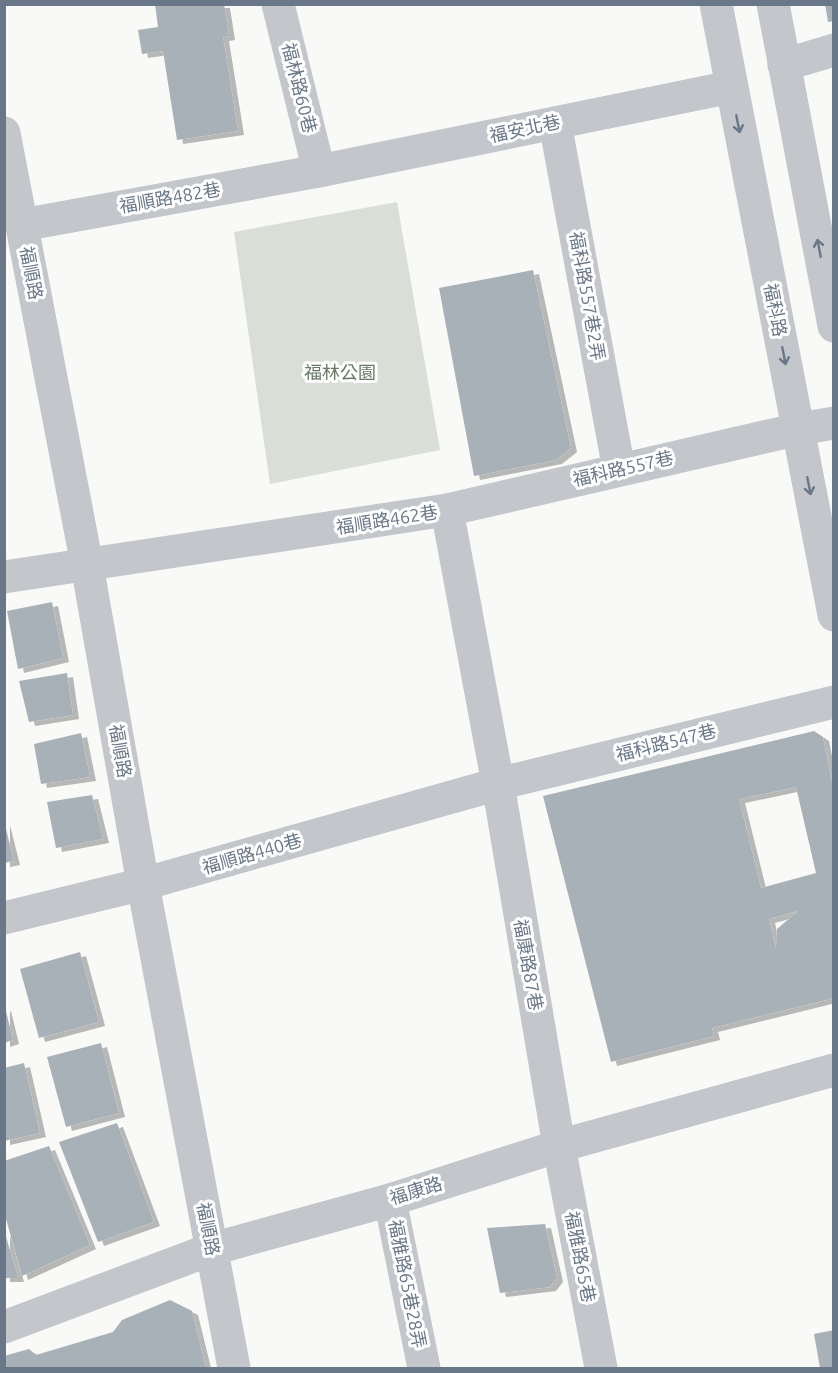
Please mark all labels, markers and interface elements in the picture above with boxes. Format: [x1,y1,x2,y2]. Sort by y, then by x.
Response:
street label: 福林路60巷 [279,41,321,135]
street label: 福安北巷 [487,111,562,145]
one-way arrow [733,114,744,133]
street label: 福順路482巷 [118,178,222,216]
street label: 福科路557巷2弄 [567,230,609,362]
one-way arrow [813,239,824,259]
street label: 福順路 [17,244,47,301]
street label: 福科路 [761,281,791,338]
one-way arrow [779,346,790,366]
park label: 福林公園 [304,362,376,382]
street label: 福科路557巷 [571,447,675,489]
one-way arrow [804,476,815,495]
street label: 福順路462巷 [335,501,439,537]
street label: 福科路547巷 [614,720,718,764]
street label: 福順路 [106,723,136,779]
street label: 福順路440巷 [200,829,304,877]
street label: 福康路87巷 [511,918,547,1012]
street label: 福康路 [387,1173,444,1208]
street label: 福順路 [194,1200,224,1257]
street label: 福雅路65巷 [562,1210,600,1304]
street label: 福雅路65巷28弄 [386,1218,430,1350]

